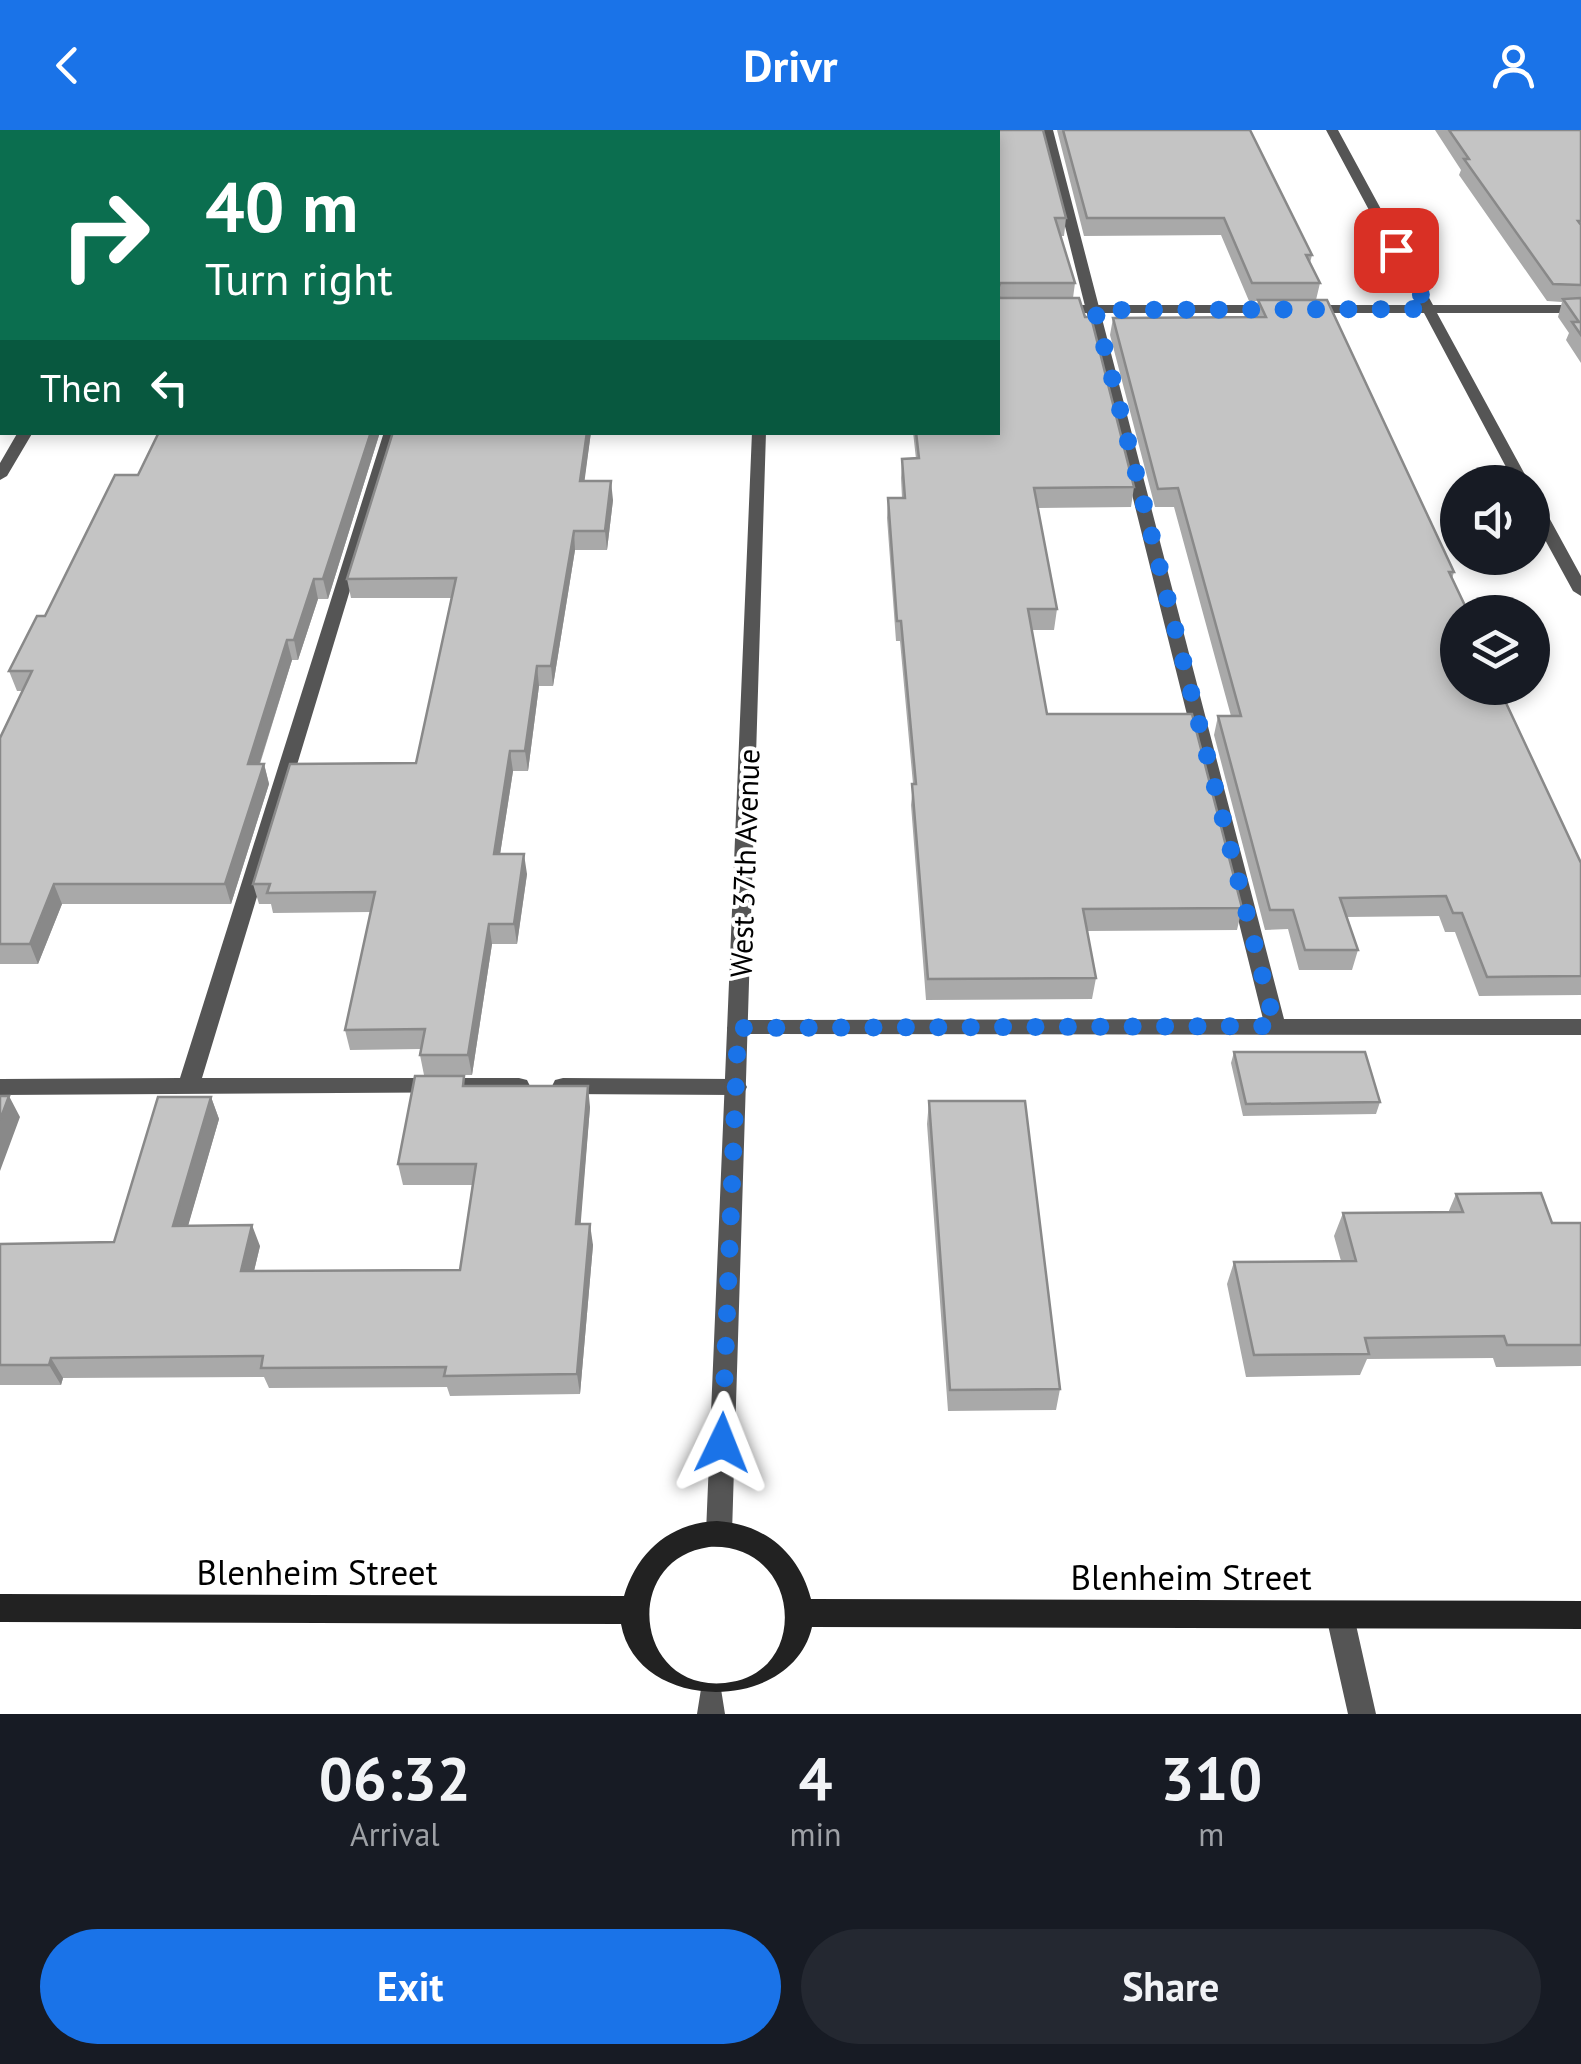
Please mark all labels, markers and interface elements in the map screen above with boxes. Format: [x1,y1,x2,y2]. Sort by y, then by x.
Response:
text: Drivr [743,36,838,94]
icon: back [40,38,95,93]
icon: person [1486,38,1541,93]
text: 40 m [205,161,358,251]
icon: right [40,170,170,300]
pin [1354,208,1439,293]
icon: arrive [1369,223,1424,278]
text: Turn right [205,249,393,307]
icon: left [142,360,197,415]
text: Then [40,363,122,412]
map controls [1440,465,1550,705]
button: sound [1440,465,1550,575]
button: layers [1440,595,1550,705]
street label: West 37th Avenue [721,748,767,978]
position arrow [670,1391,774,1495]
street label: Blenheim Street [196,1549,438,1595]
street label: Blenheim Street [1070,1554,1312,1600]
text: 06:32 [319,1739,471,1817]
text: 4 [799,1739,833,1817]
text: 310 [1160,1739,1262,1817]
text: Arrival [350,1813,440,1855]
text: min [790,1813,842,1855]
text: m [1198,1813,1224,1855]
button: Exit [40,1929,781,2044]
button: Share [801,1929,1541,2044]

